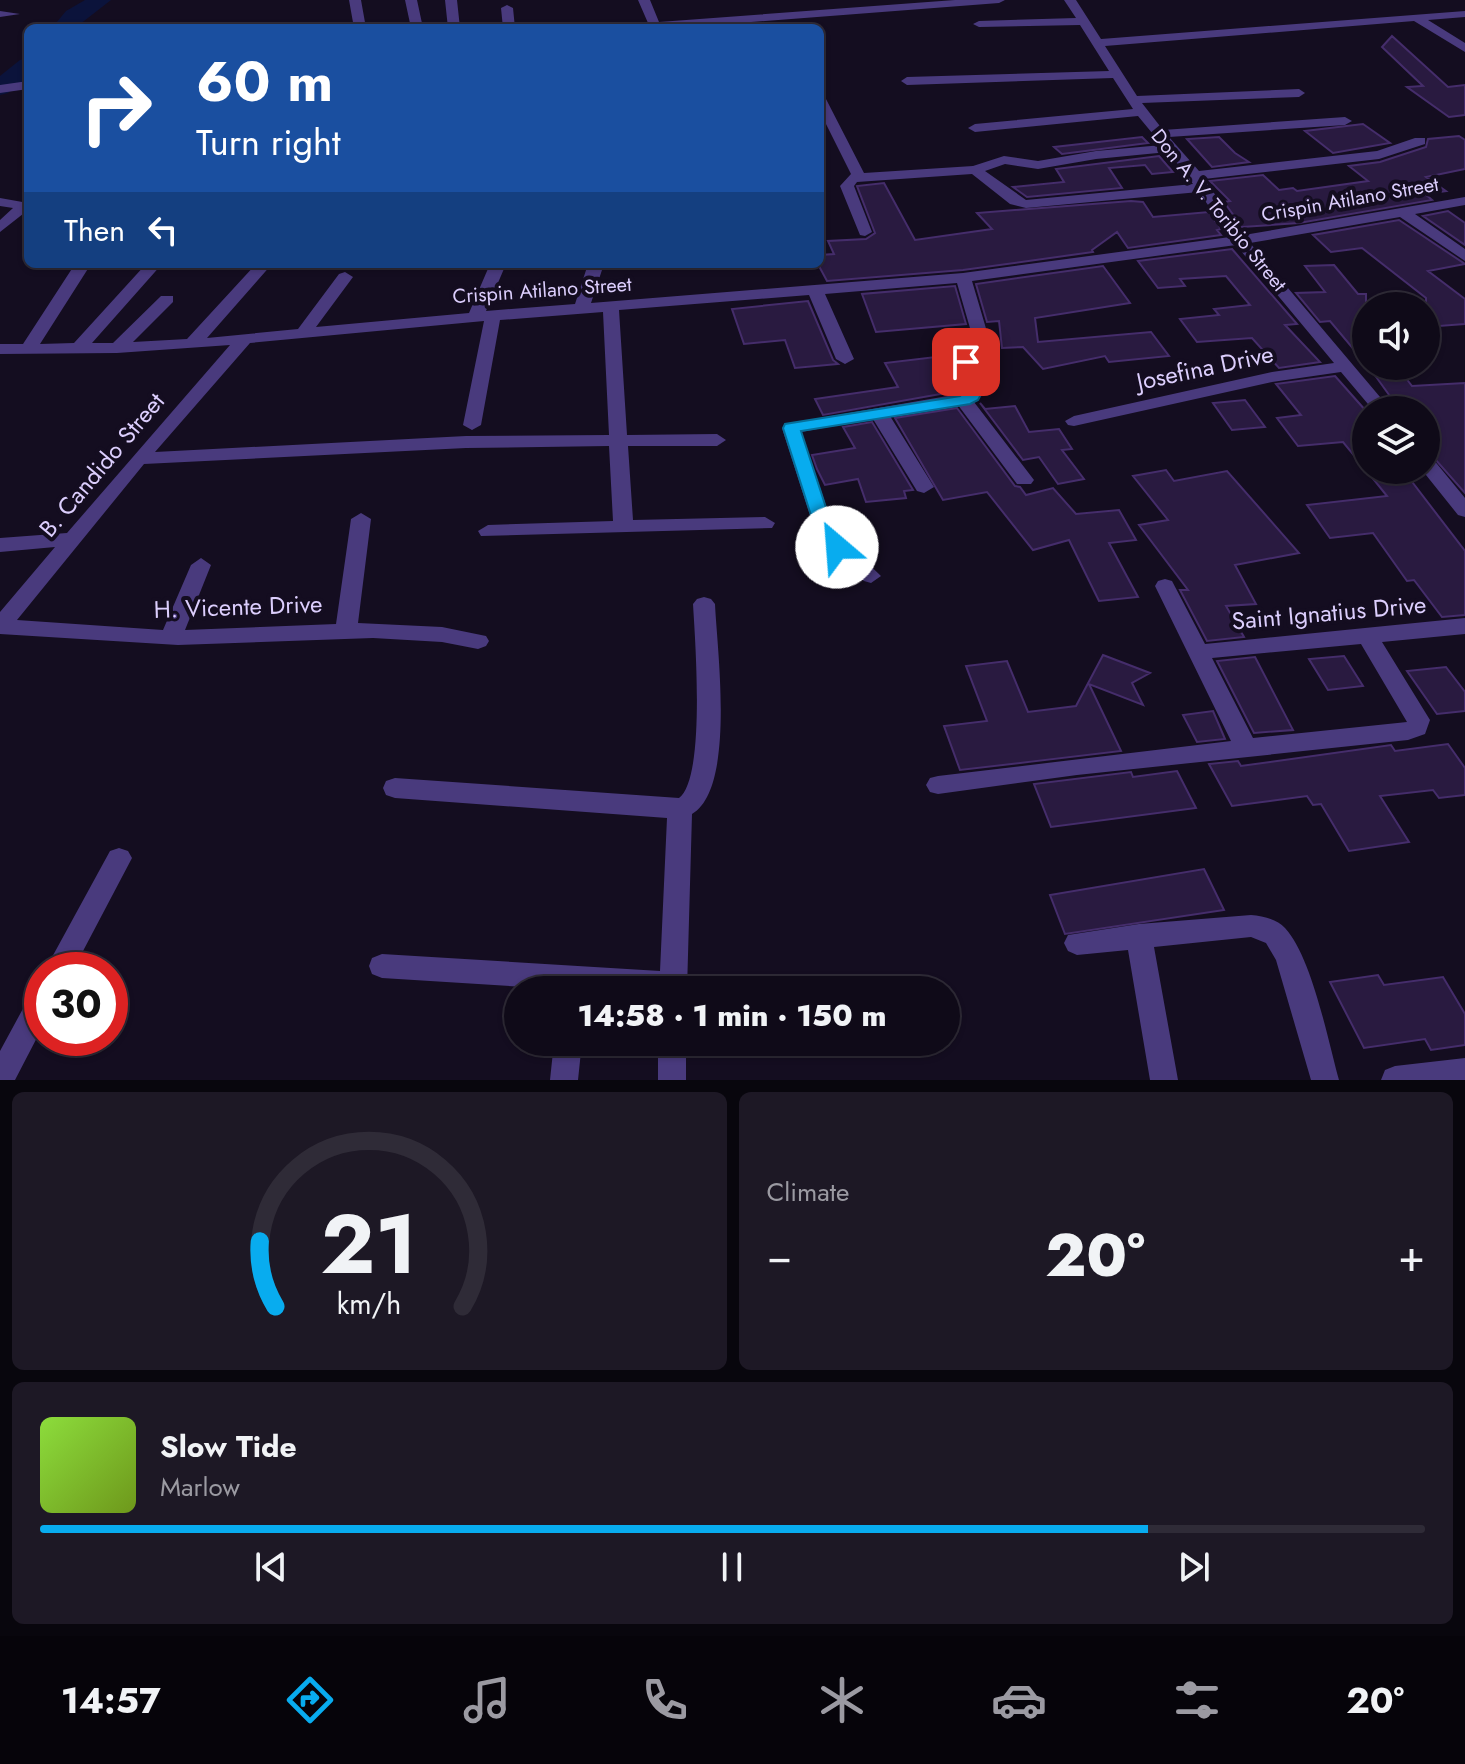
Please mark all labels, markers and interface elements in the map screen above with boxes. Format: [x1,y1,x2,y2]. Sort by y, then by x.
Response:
text: 60 m [196,41,333,122]
icon: right [64,56,168,160]
text: Turn right [196,116,341,168]
street label: Don A. V. Toribio Street [1144,123,1293,298]
street label: Crispin Atilano Street [1259,170,1441,229]
icon: left [141,208,185,252]
text: Then [64,209,125,252]
street label: Crispin Atilano Street [451,270,633,311]
map controls [1352,292,1440,484]
button: sound [1352,292,1440,380]
pin [932,328,1000,396]
street label: Josefina Drive [1130,336,1276,400]
icon: arrive [944,340,988,384]
street label: B. Candido Street [31,385,173,545]
button: layers [1352,396,1440,484]
position arrow [795,505,879,589]
street label: H. Vicente Drive [153,586,323,627]
street label: Saint Ignatius Drive [1230,587,1428,638]
speed limit sign: 30 [24,952,128,1056]
text: 14:58 · 1 min · 150 m [577,994,887,1037]
text: Climate [767,1173,849,1211]
text: 21 [321,1184,418,1304]
text: 20° [1045,1212,1145,1299]
text: − [767,1224,792,1288]
text: + [1398,1224,1425,1288]
text: km/h [337,1283,402,1325]
text: Slow Tide [160,1425,297,1468]
text: Marlow [160,1468,240,1506]
icon: previous [249,1545,293,1589]
icon: pause [710,1545,754,1589]
icon: next [1172,1545,1216,1589]
icon: directions [282,1672,338,1728]
icon: music [459,1672,515,1728]
icon: phone [637,1672,693,1728]
icon: climate [814,1672,870,1728]
icon: car [991,1672,1047,1728]
icon: filters [1169,1672,1225,1728]
text: 14:57 [61,1674,161,1726]
text: 20° [1346,1674,1404,1726]

